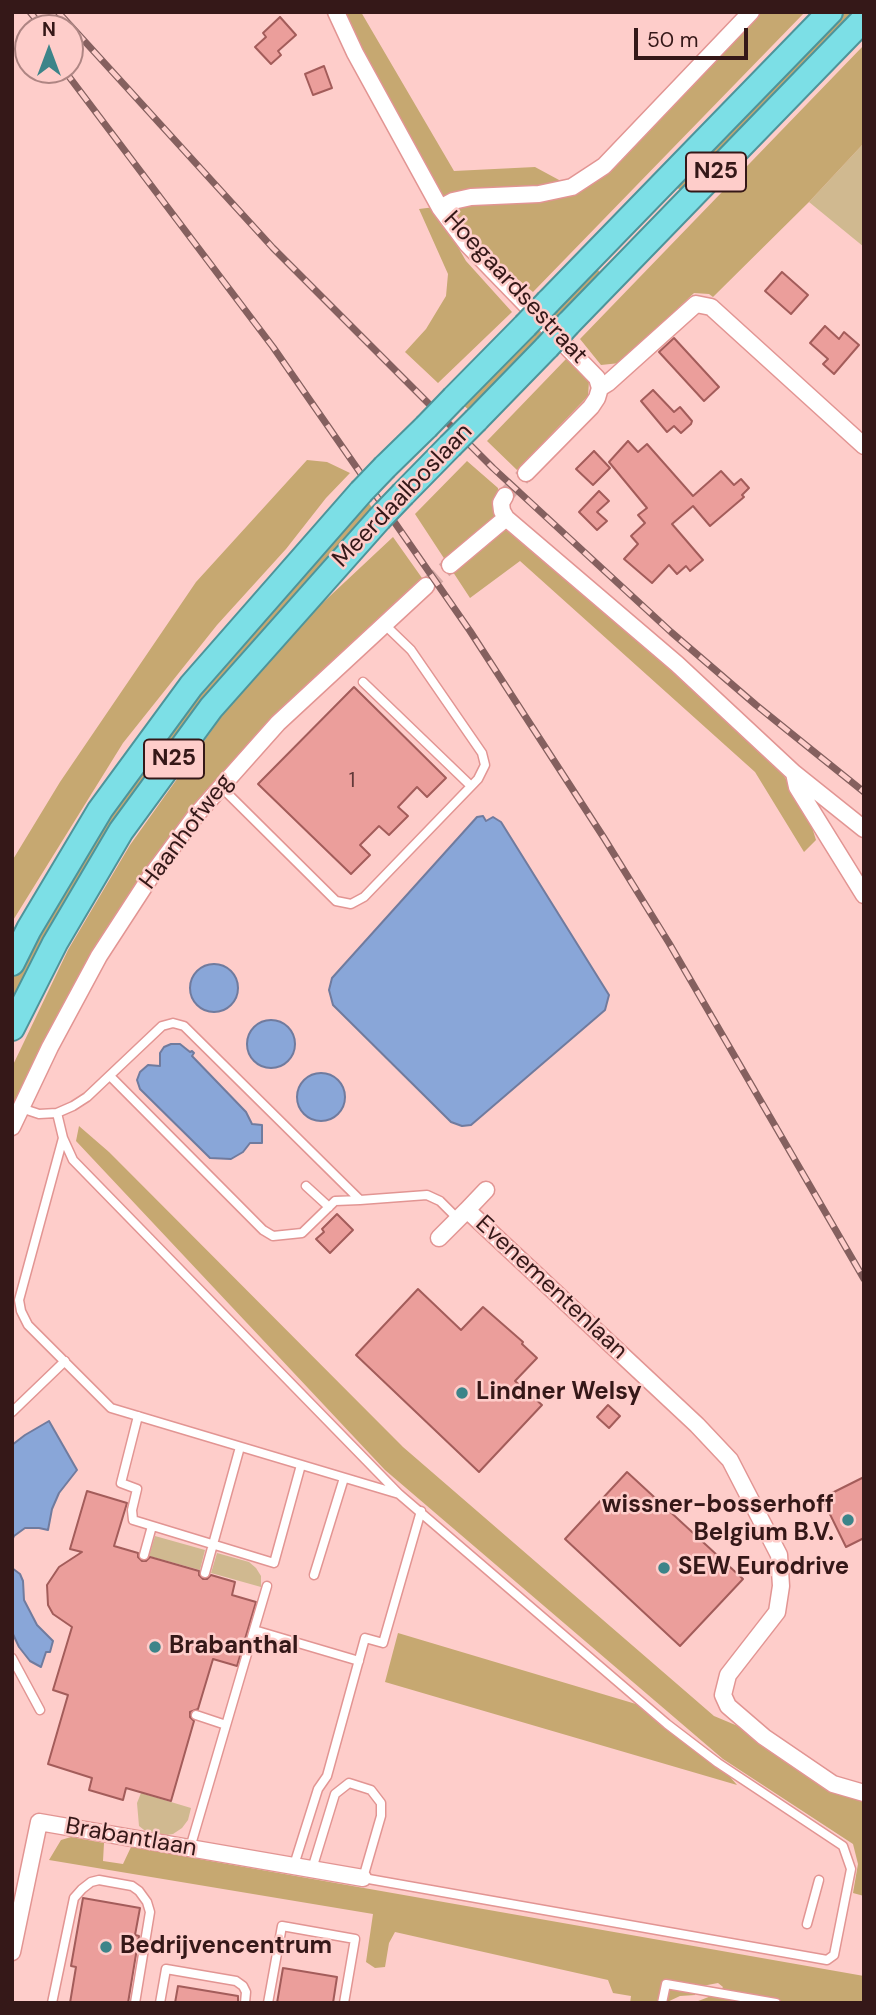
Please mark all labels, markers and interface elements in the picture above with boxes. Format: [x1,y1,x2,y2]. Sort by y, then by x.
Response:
north arrow [14,14,84,84]
scale bar [638,14,752,58]
text: N [42,17,56,42]
text: 50 m [647,26,698,54]
road number: N25 [686,153,746,192]
street label: Hoegaardsestraat [437,206,593,370]
street label: Meerdaalboslaan [327,418,479,574]
road number: N25 [144,740,204,778]
house number: 1 [349,768,355,794]
street label: Haanhofweg [134,769,240,895]
street label: Evenementenlaan [469,1210,633,1366]
place label: Lindner Welsy [476,1379,642,1407]
marker: Lindner Welsy [454,1385,470,1401]
place label: wissner-bosserhoff Belgium B.V. [602,1492,834,1548]
marker: wissner-bosserhoff Belgium B.V. [840,1512,856,1528]
place label: SEW Eurodrive [678,1554,849,1582]
marker: SEW Eurodrive [656,1560,672,1576]
place label: Brabanthal [169,1633,298,1661]
marker: Brabanthal [147,1639,163,1655]
street label: Brabantlaan [63,1812,199,1864]
place label: Bedrijvencentrum [120,1933,332,1961]
marker: Bedrijvencentrum [98,1939,114,1955]

